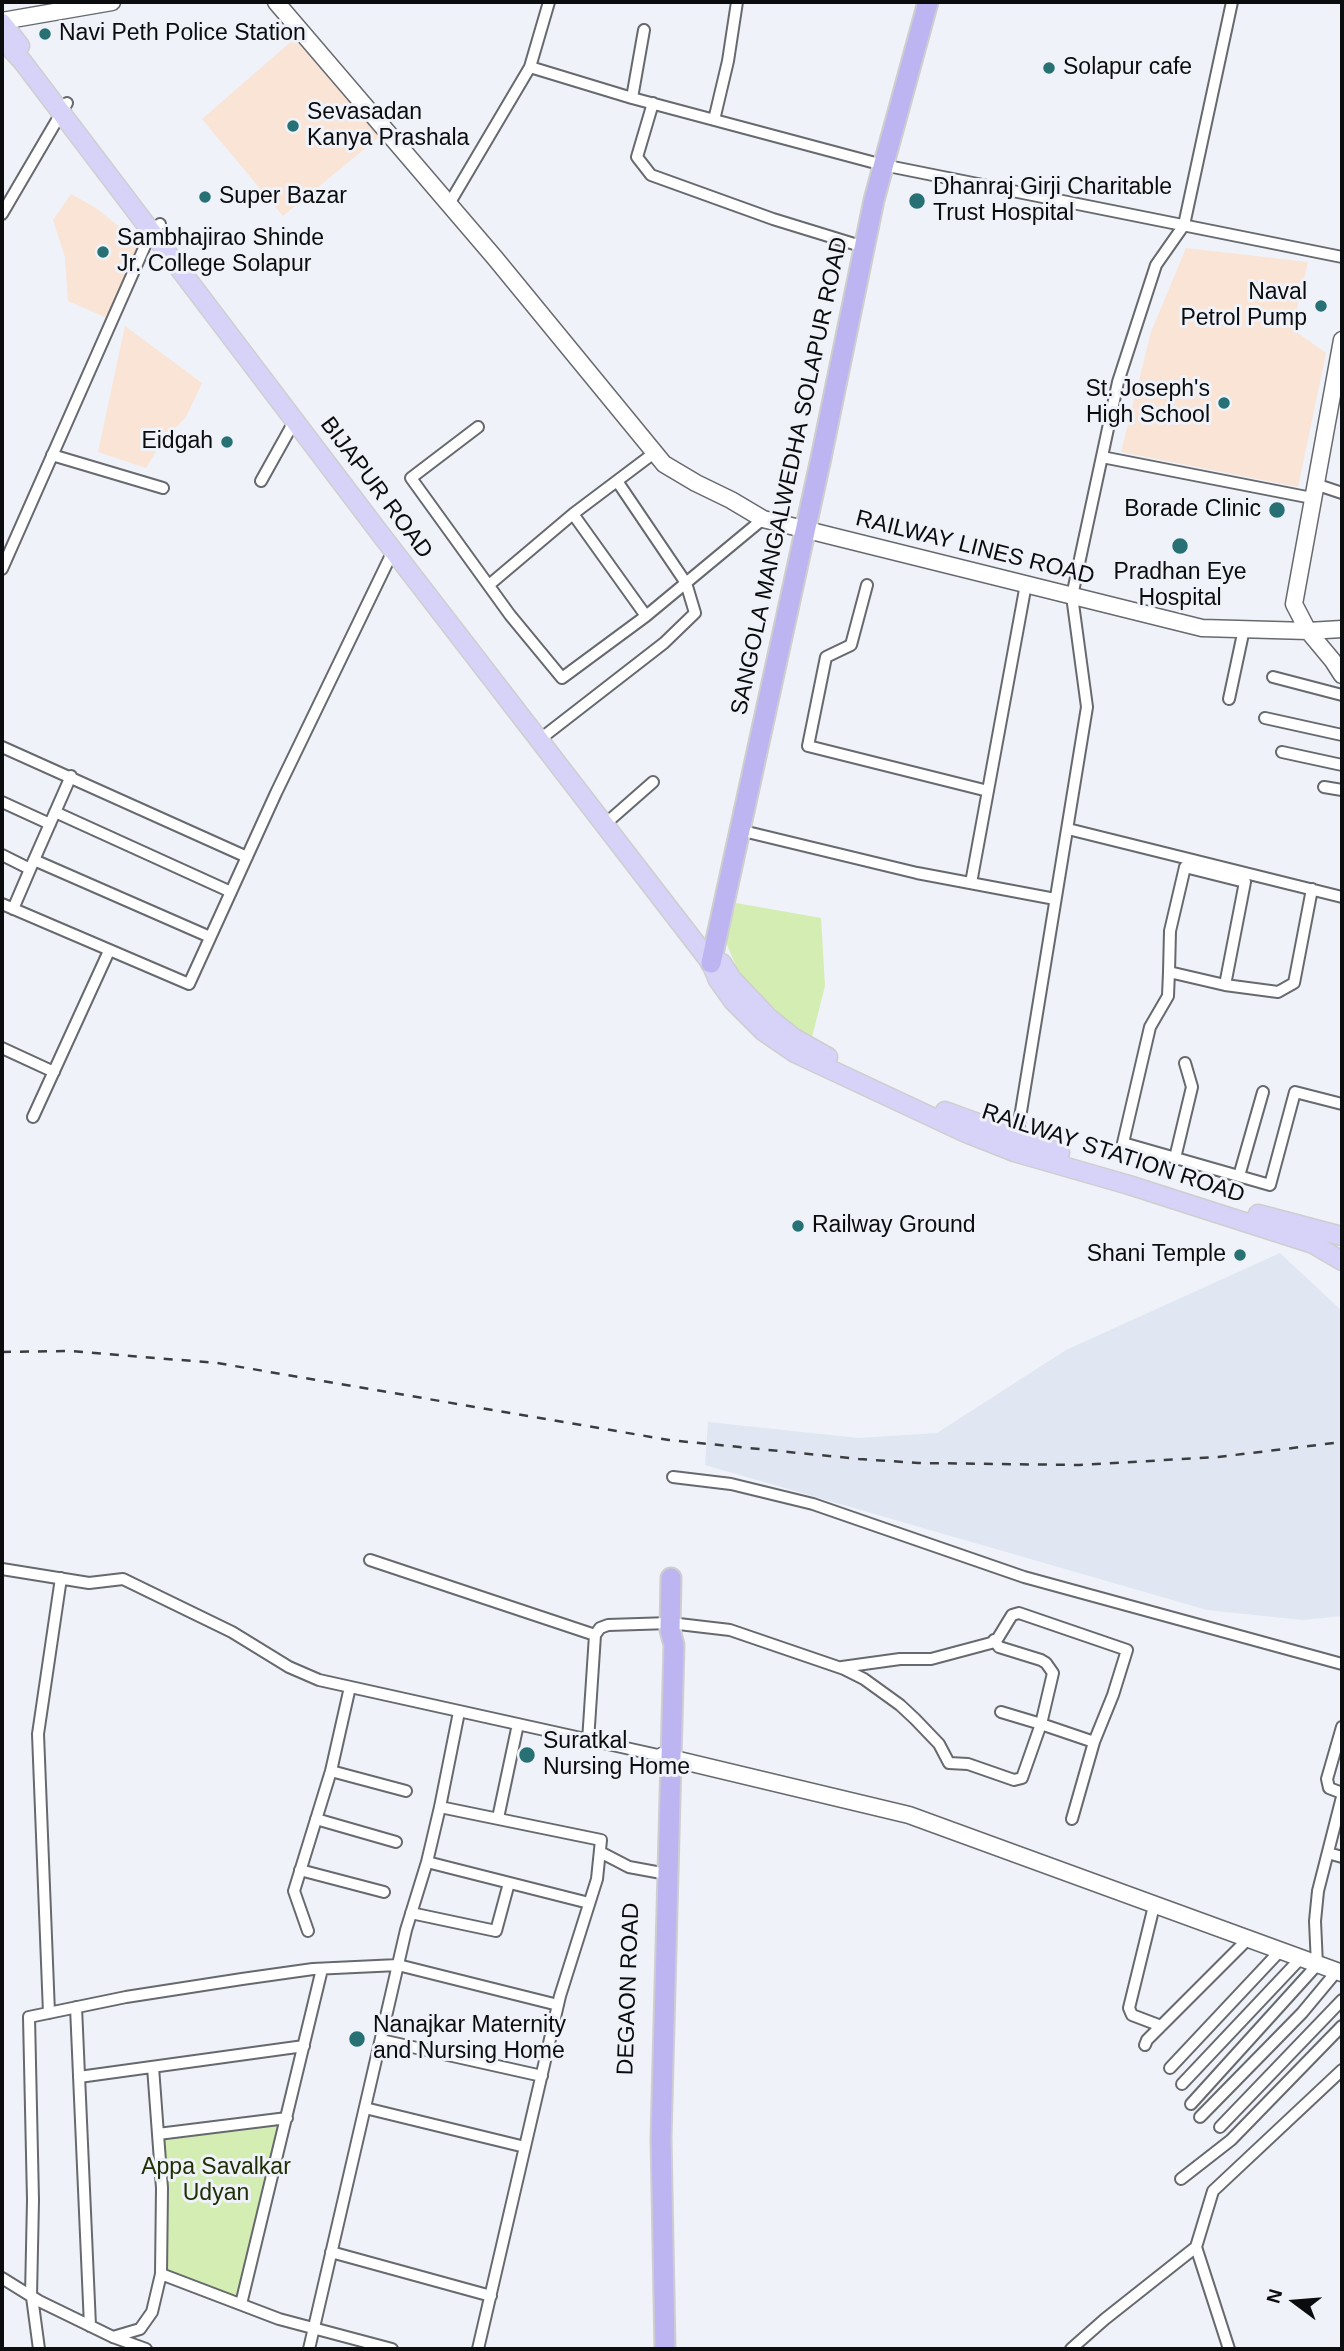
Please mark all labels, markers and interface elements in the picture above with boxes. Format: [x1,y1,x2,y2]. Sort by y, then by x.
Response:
place label: Navi Peth Police Station [59,20,306,48]
marker: Navi Peth Police Station [37,26,53,42]
place label: Solapur cafe [1063,54,1192,82]
marker: Solapur cafe [1041,60,1057,76]
place label: Sevasadan Kanya Prashala [307,99,469,153]
marker: Sevasadan Kanya Prashala [285,118,301,134]
place label: Dhanraj Girji Charitable Trust Hospital [933,174,1172,228]
place label: Super Bazar [219,183,347,211]
marker: Super Bazar [197,189,213,205]
marker: Dhanraj Girji Charitable Trust Hospital [907,191,927,211]
place label: Sambhajirao Shinde Jr. College Solapur [117,225,324,279]
street label: SANGOLA MANGALWEDHA SOLAPUR ROAD [726,235,854,717]
marker: Sambhajirao Shinde Jr. College Solapur [95,244,111,260]
place label: Naval Petrol Pump [1180,279,1307,333]
marker: Naval Petrol Pump [1313,298,1329,314]
place label: St. Joseph's High School [1085,376,1210,430]
marker: St. Joseph's High School [1216,395,1232,411]
street label: BIJAPUR ROAD [314,412,438,564]
place label: Eidgah [141,428,213,456]
marker: Eidgah [219,434,235,450]
place label: Borade Clinic [1124,496,1261,524]
marker: Borade Clinic [1267,500,1287,520]
street label: RAILWAY LINES ROAD [853,505,1097,591]
marker: Pradhan Eye Hospital [1170,536,1190,556]
place label: Pradhan Eye Hospital [1114,559,1246,613]
street label: RAILWAY STATION ROAD [978,1098,1248,1210]
place label: Railway Ground [812,1212,976,1240]
marker: Railway Ground [790,1218,806,1234]
place label: Shani Temple [1087,1241,1226,1269]
marker: Shani Temple [1232,1247,1248,1263]
place label: Suratkal Nursing Home [543,1728,690,1782]
marker: Suratkal Nursing Home [517,1745,537,1765]
street label: DEGAON ROAD [612,1902,646,2076]
place label: Nanajkar Maternity and Nursing Home [373,2012,566,2066]
marker: Nanajkar Maternity and Nursing Home [347,2029,367,2049]
park label: Appa Savalkar Udyan [141,2154,291,2208]
north arrow [1260,2267,1330,2337]
text: N [1262,2287,1286,2306]

